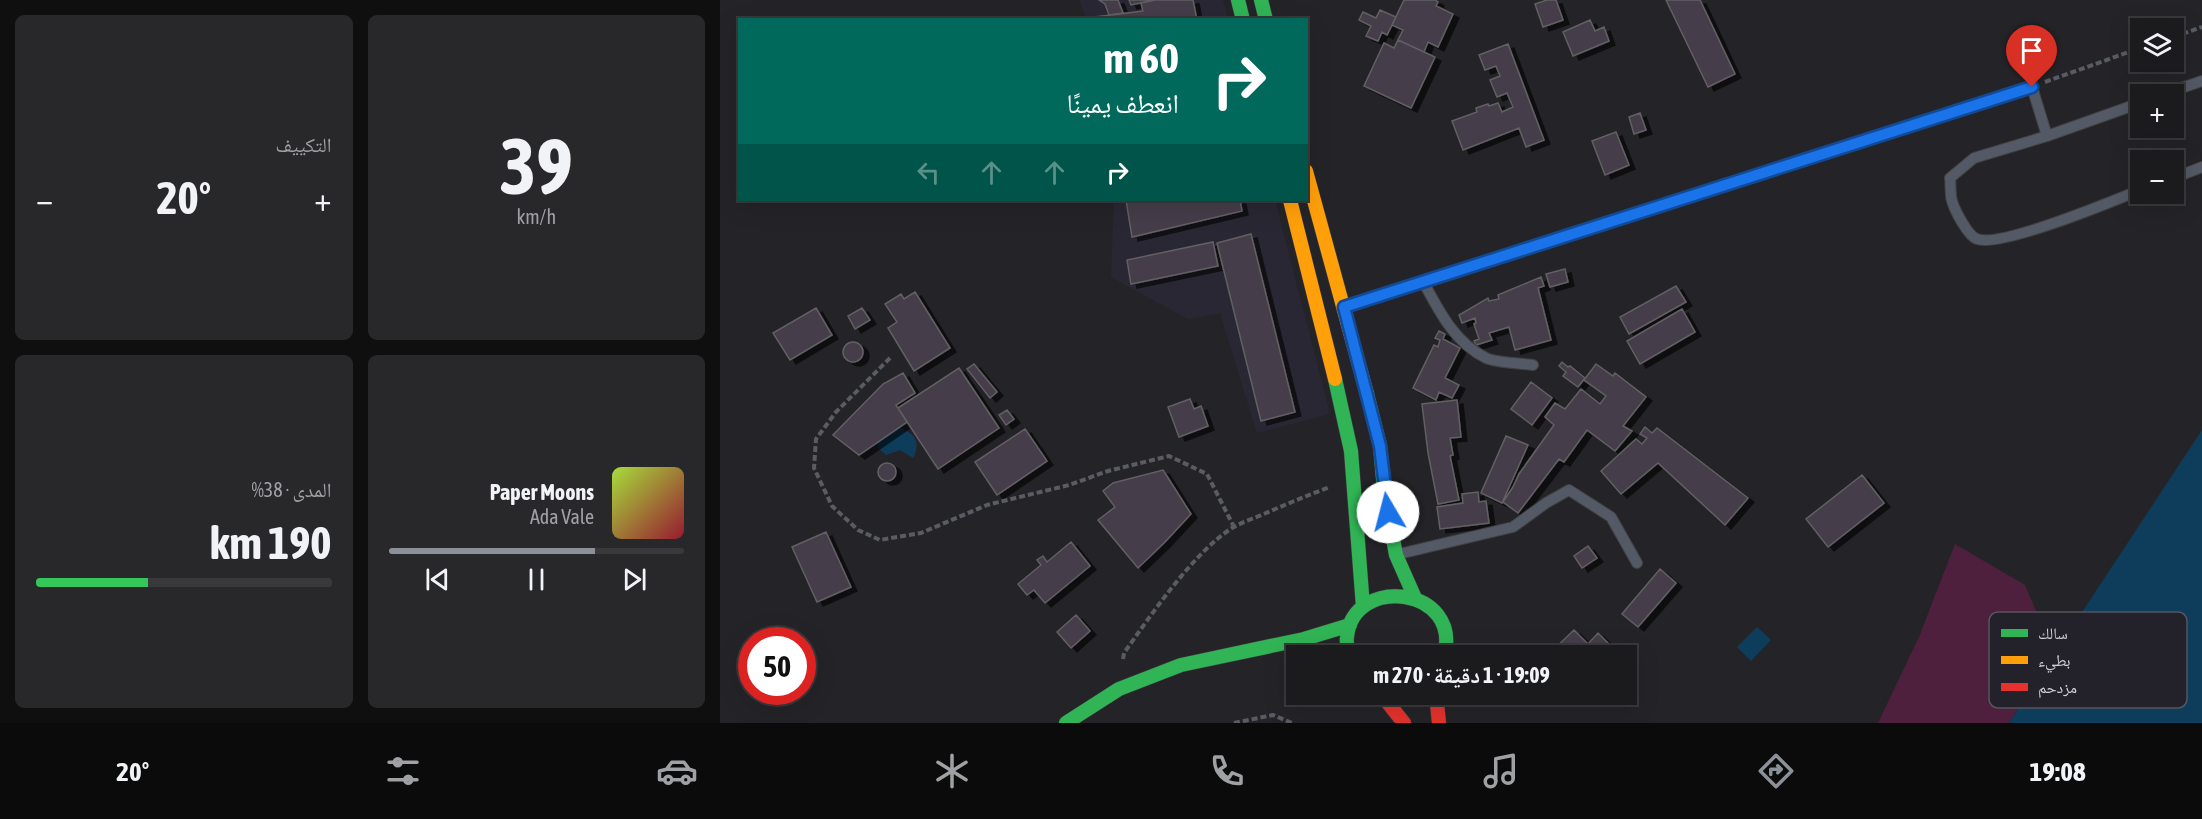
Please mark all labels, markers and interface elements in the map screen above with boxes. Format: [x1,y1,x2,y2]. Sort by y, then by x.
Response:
map controls [2130,18,2184,204]
button: layers [2130,18,2184,72]
pin [2006,25,2057,87]
text: 60 m [1104,34,1179,82]
icon: arrive [2015,34,2048,67]
icon: right [1200,42,1278,120]
button: + [2130,84,2184,138]
text: انعطف يمينًا [1066,88,1179,119]
text: 39 [500,121,573,211]
text: التكييف [275,133,332,156]
button: − [2130,150,2184,204]
icon: left [912,156,945,189]
icon: ahead [975,156,1008,189]
icon: ahead [1038,156,1071,189]
icon: right [1101,156,1134,189]
text: 20° [156,172,211,224]
text: − [36,180,53,218]
text: + [314,180,331,218]
text: km/h [516,205,556,228]
text: المدى · 38% [251,478,332,501]
text: Paper Moons [490,479,594,505]
position arrow [1356,480,1420,544]
text: Ada Vale [530,505,594,528]
text: 190 km [210,517,332,569]
icon: previous [421,563,454,596]
icon: pause [520,563,553,596]
icon: next [618,563,651,596]
legend [1989,612,2187,708]
text: سالك [2038,624,2068,642]
speed limit sign: 50 [738,627,816,705]
text: بطيء [2038,651,2070,673]
text: 19:09 · 1 دقيقة · 270 m [1373,662,1550,688]
text: مزدحم [2038,678,2077,698]
icon: filters [382,750,424,792]
icon: car [656,750,698,792]
icon: climate [931,750,973,792]
icon: phone [1206,750,1248,792]
icon: music [1480,750,1522,792]
icon: directions [1755,750,1797,792]
text: 20° [116,756,149,787]
text: 19:08 [2030,756,2086,787]

